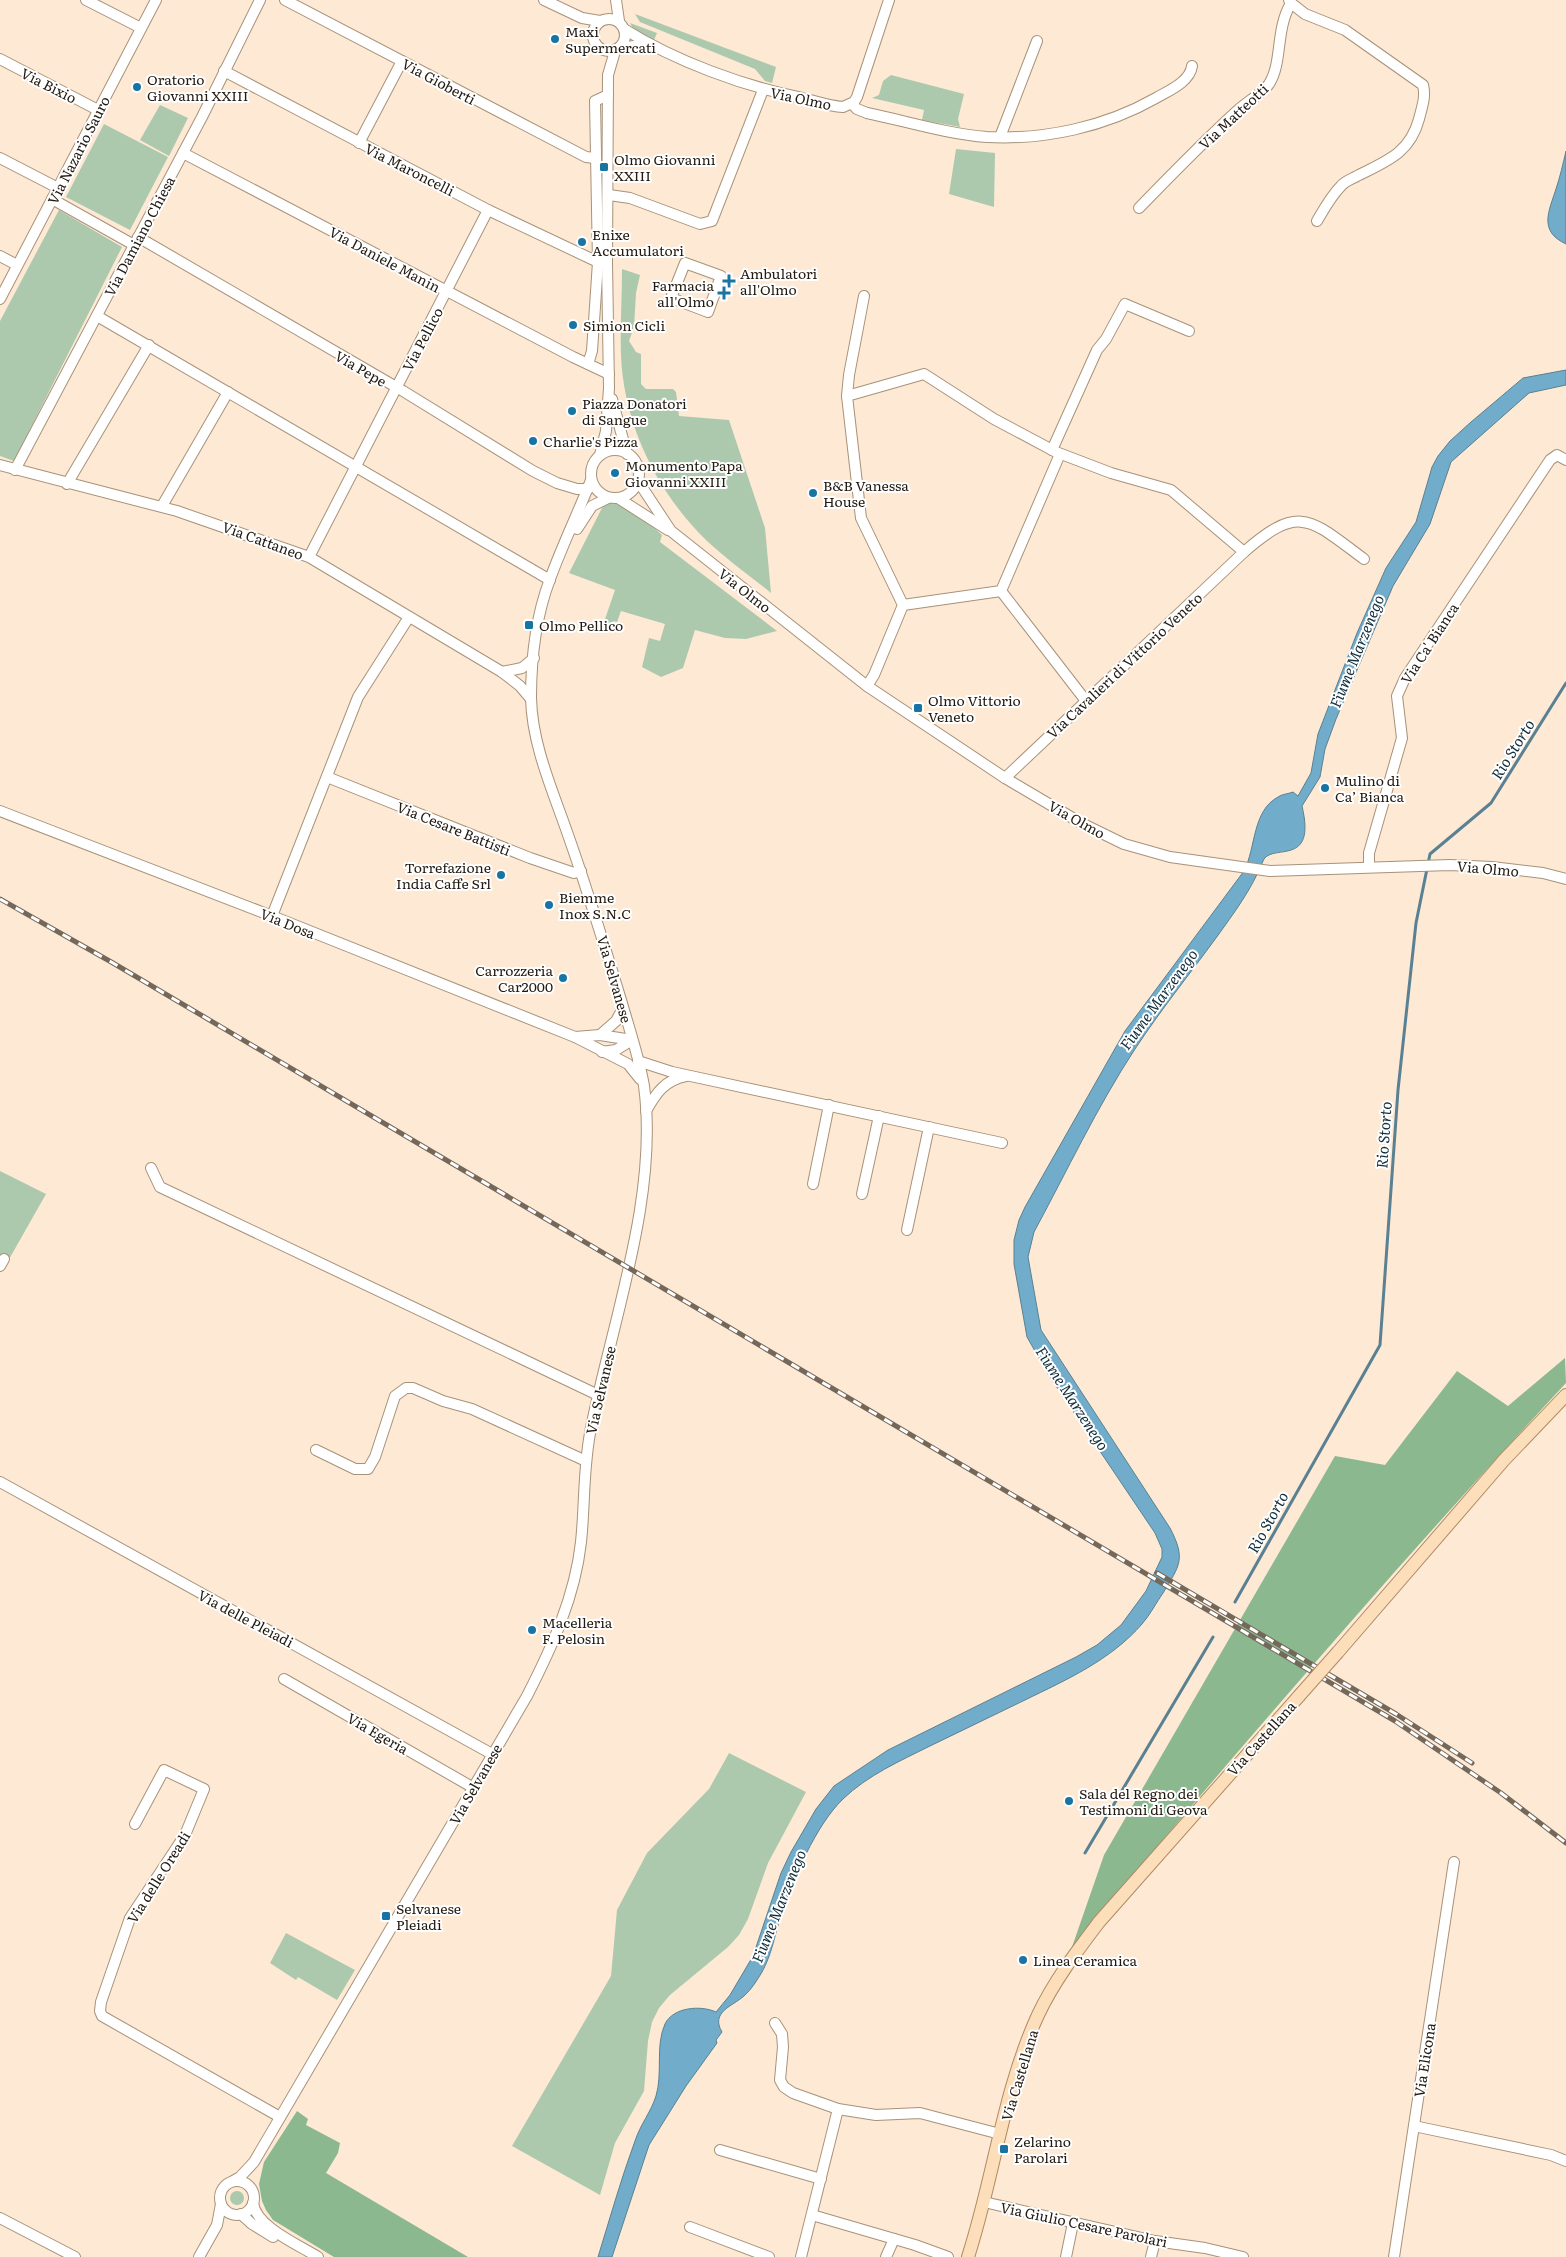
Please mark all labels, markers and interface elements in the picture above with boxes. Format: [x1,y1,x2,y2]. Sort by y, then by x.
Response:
place label: Maxi Supermercati [565,21,656,57]
marker: Maxi Supermercati [549,33,561,45]
street label: Via Gioberti [399,53,480,109]
street label: Via Bixio [18,63,80,107]
place label: Oratorio Giovanni XXIII [147,69,249,105]
street label: Via Matteotti [1194,78,1272,153]
marker: Oratorio Giovanni XXIII [131,81,143,93]
street label: Via Olmo [769,82,833,114]
street label: Via Nazario Sauro [42,92,114,208]
street label: Via Maroncelli [362,138,459,200]
place label: Olmo Giovanni XXIII [614,149,716,185]
marker: Olmo Giovanni XXIII [598,161,610,173]
street label: Via Damiano Chiesa [99,172,179,300]
street label: Via Daniele Manin [326,221,444,297]
place label: Enixe Accumulatori [592,224,684,260]
marker: Enixe Accumulatori [576,236,588,248]
place label: Ambulatori all'Olmo [740,263,818,299]
marker: Ambulatori all'Olmo [722,274,736,288]
place label: Farmacia all'Olmo [652,275,714,311]
marker: Farmacia all'Olmo [718,287,730,299]
street label: Via Pellico [397,303,447,375]
place label: Simion Cicli [583,315,665,335]
marker: Simion Cicli [567,319,579,331]
street label: Via Pepe [331,345,391,391]
place label: Piazza Donatori di Sangue [582,393,687,429]
marker: Piazza Donatori di Sangue [566,405,578,417]
place label: Charlie's Pizza [543,431,639,451]
marker: Charlie's Pizza [527,435,539,447]
place label: Monumento Papa Giovanni XXIII [625,455,743,491]
marker: Monumento Papa Giovanni XXIII [609,467,621,479]
place label: B&B Vanessa House [823,475,909,511]
marker: B&B Vanessa House [807,487,819,499]
street label: Via Cattaneo [220,516,306,564]
street label: Via Olmo [714,563,776,617]
street label: Via Cavalieri di Vittorio Veneto [1042,587,1206,743]
water label: Fiume Marzenego [1323,591,1389,711]
street label: Via Ca' Bianca [1395,598,1463,687]
place label: Olmo Pellico [539,615,623,635]
marker: Olmo Pellico [523,619,535,631]
place label: Olmo Vittorio Veneto [928,690,1021,726]
marker: Olmo Vittorio Veneto [912,702,924,714]
water label: Rio Storto [1484,714,1540,784]
place label: Mulino di Ca’ Bianca [1335,770,1405,806]
marker: Mulino di Ca’ Bianca [1319,782,1331,794]
street label: Via Olmo [1045,795,1109,843]
street label: Via Cesare Battisti [394,796,514,860]
street label: Via Olmo [1456,855,1520,881]
place label: Torrefazione India Caffe Srl [396,857,491,893]
marker: Torrefazione India Caffe Srl [495,869,507,881]
place label: Biemme Inox S.N.C [559,887,631,923]
marker: Biemme Inox S.N.C [543,899,555,911]
street label: Via Dosa [257,903,319,943]
street label: Via Selvanese [593,933,637,1025]
water label: Fiume Marzenego [1113,944,1203,1054]
place label: Carrozzeria Car2000 [475,960,553,996]
marker: Carrozzeria Car2000 [557,972,569,984]
water label: Rio Storto [1369,1101,1397,1169]
water label: Fiume Marzenego [1031,1341,1115,1455]
street label: Via Selvanese [580,1344,620,1436]
water label: Rio Storto [1241,1487,1293,1557]
street label: Via delle Pleiadi [195,1584,298,1652]
place label: Macelleria F. Pelosin [542,1612,613,1648]
marker: Macelleria F. Pelosin [526,1624,538,1636]
street label: Via Castellana [1222,1696,1300,1780]
street label: Via Egeria [344,1707,413,1759]
street label: Via Selvanese [444,1740,506,1828]
place label: Sala del Regno dei Testimoni di Geova [1079,1783,1208,1819]
marker: Sala del Regno dei Testimoni di Geova [1063,1795,1075,1807]
street label: Via delle Oreadi [122,1827,194,1927]
water label: Fiume Marzenego [745,1846,811,1966]
place label: Selvanese Pleiadi [396,1898,461,1934]
marker: Selvanese Pleiadi [380,1910,392,1922]
place label: Linea Ceramica [1033,1950,1138,1970]
marker: Linea Ceramica [1017,1954,1029,1966]
street label: Via Elicona [1408,2021,1440,2099]
street label: Via Castellana [996,2026,1043,2123]
place label: Zelarino Parolari [1014,2131,1071,2167]
marker: Zelarino Parolari [998,2143,1010,2155]
street label: Via Giulio Cesare Parolari [999,2197,1170,2252]

